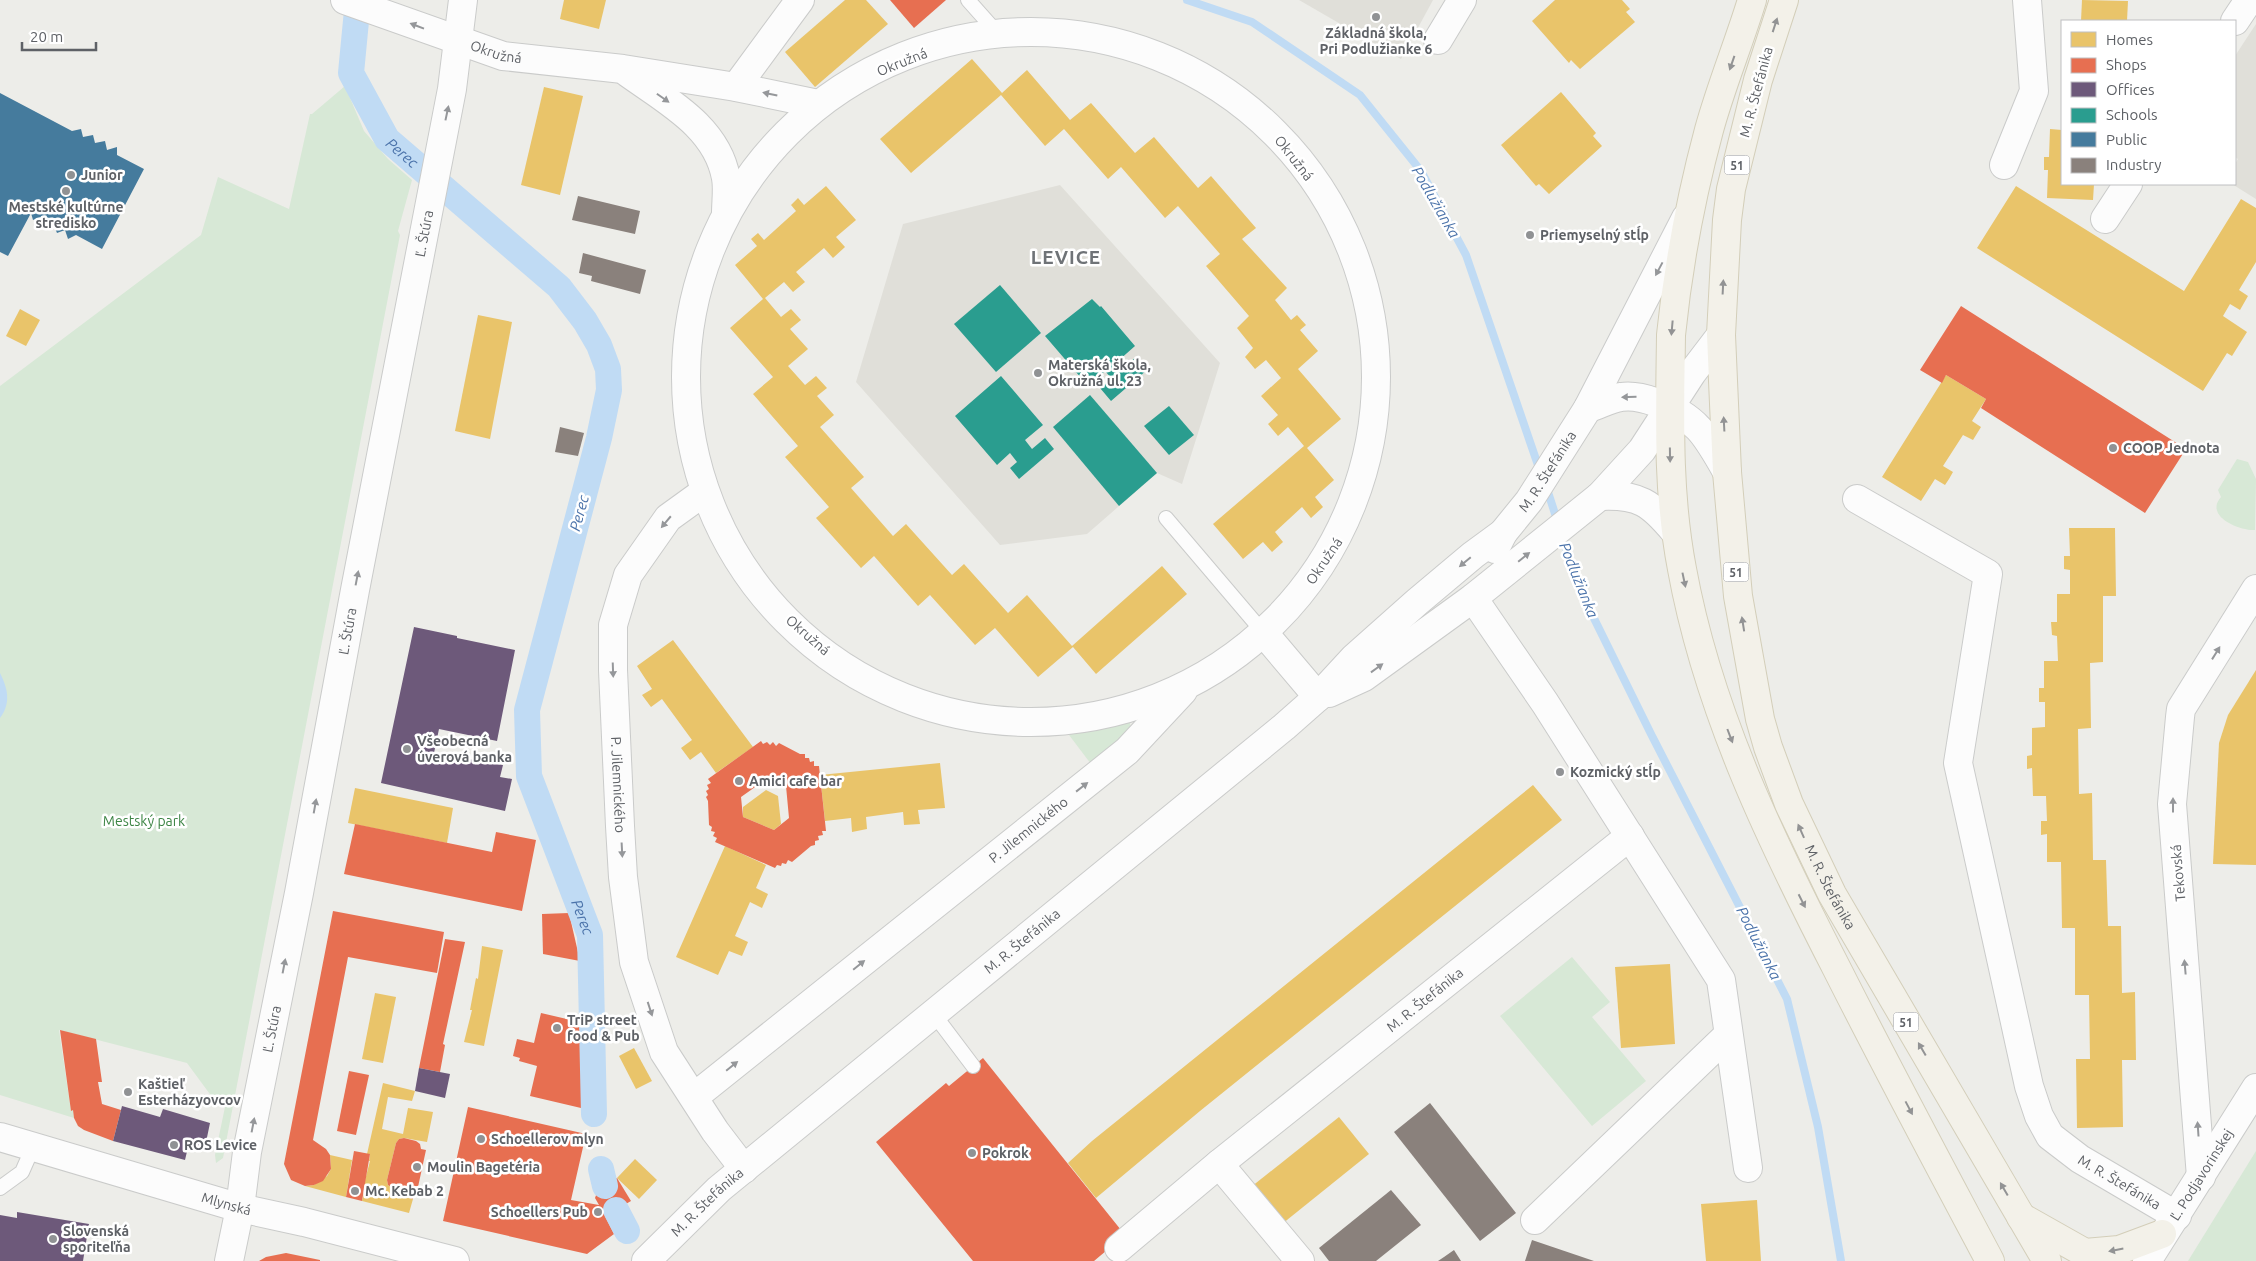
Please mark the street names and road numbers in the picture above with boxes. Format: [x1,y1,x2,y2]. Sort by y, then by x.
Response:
street label: Okružná [468,37,523,66]
street label: Okružná [874,45,930,79]
street label: M. R. Štefánika [1735,45,1776,139]
street label: Okružná [1271,132,1317,184]
road number: 51 [1724,156,1750,174]
street label: Ľ. Štúra [412,209,436,258]
street label: M. R. Štefánika [1515,428,1579,515]
street label: Okružná [1303,535,1345,587]
road number: 51 [1724,562,1748,582]
street label: Ľ. Štúra [335,606,360,656]
street label: Okružná [783,612,833,658]
street label: P. Jilemnického [608,736,628,833]
street label: P. Jilemnického [986,793,1071,866]
street label: M. R. Štefánika [1802,842,1859,932]
street label: Tekovská [2168,844,2188,902]
street label: M. R. Štefánika [981,905,1063,977]
street label: M. R. Štefánika [1383,964,1466,1035]
street label: Ľ. Štúra [259,1004,284,1054]
road number: 51 [1894,1012,1918,1032]
street label: Ľ. Podjavorinskej [2167,1126,2236,1223]
street label: M. R. Štefánika [2075,1152,2164,1213]
street label: M. R. Štefánika [668,1164,747,1240]
street label: Mlynská [200,1189,253,1218]

